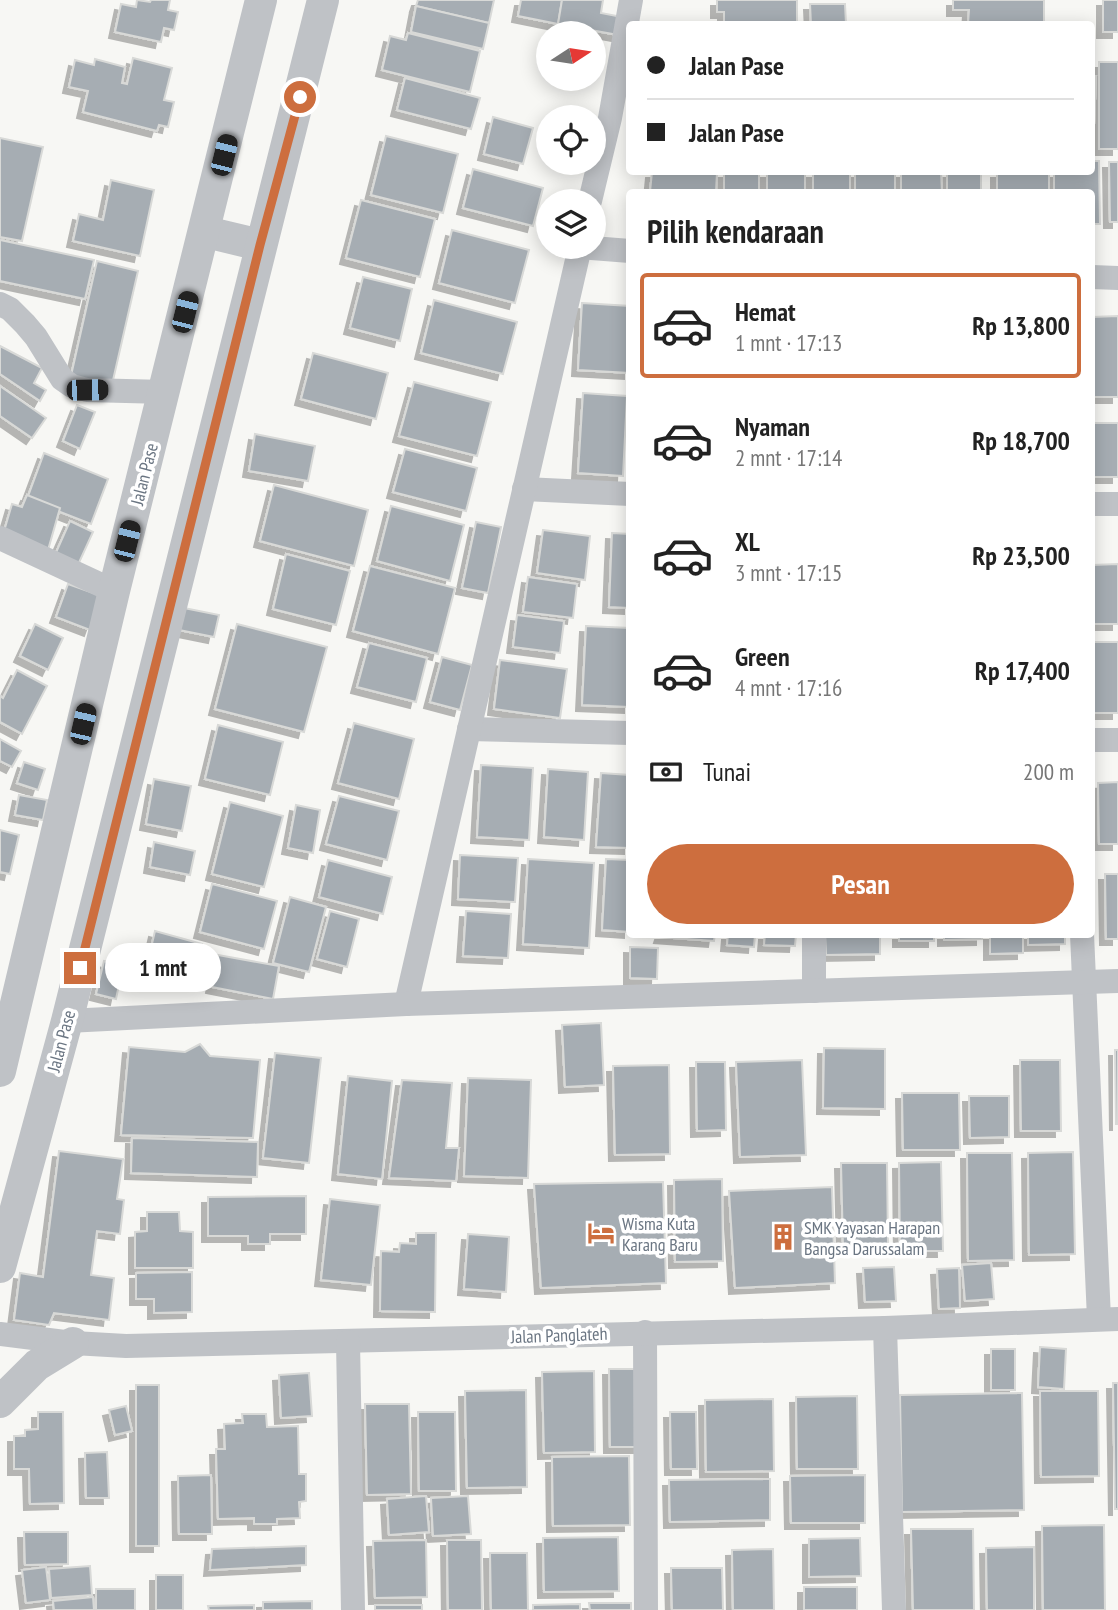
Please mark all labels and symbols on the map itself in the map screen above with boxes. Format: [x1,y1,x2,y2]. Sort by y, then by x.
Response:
north arrow [536,21,606,91]
route start [284,81,316,113]
car [209,132,240,178]
car [170,289,201,335]
car [66,379,109,401]
street label: Jalan Pase [125,441,163,508]
car [112,518,143,564]
car [69,701,98,747]
callout: 1 mnt [104,944,220,992]
route end [64,952,96,984]
street label: Jalan Pase [41,1008,80,1075]
place label: Wisma Kuta Karang Baru [622,1212,698,1256]
place label: SMK Yayasan Harapan Bangsa Darussalam [804,1216,940,1260]
hotel icon: Wisma Kuta Karang Baru [586,1218,616,1248]
building icon: SMK Yayasan Harapan Bangsa Darussalam [768,1222,798,1252]
street label: Jalan Panglateh [509,1322,608,1348]

